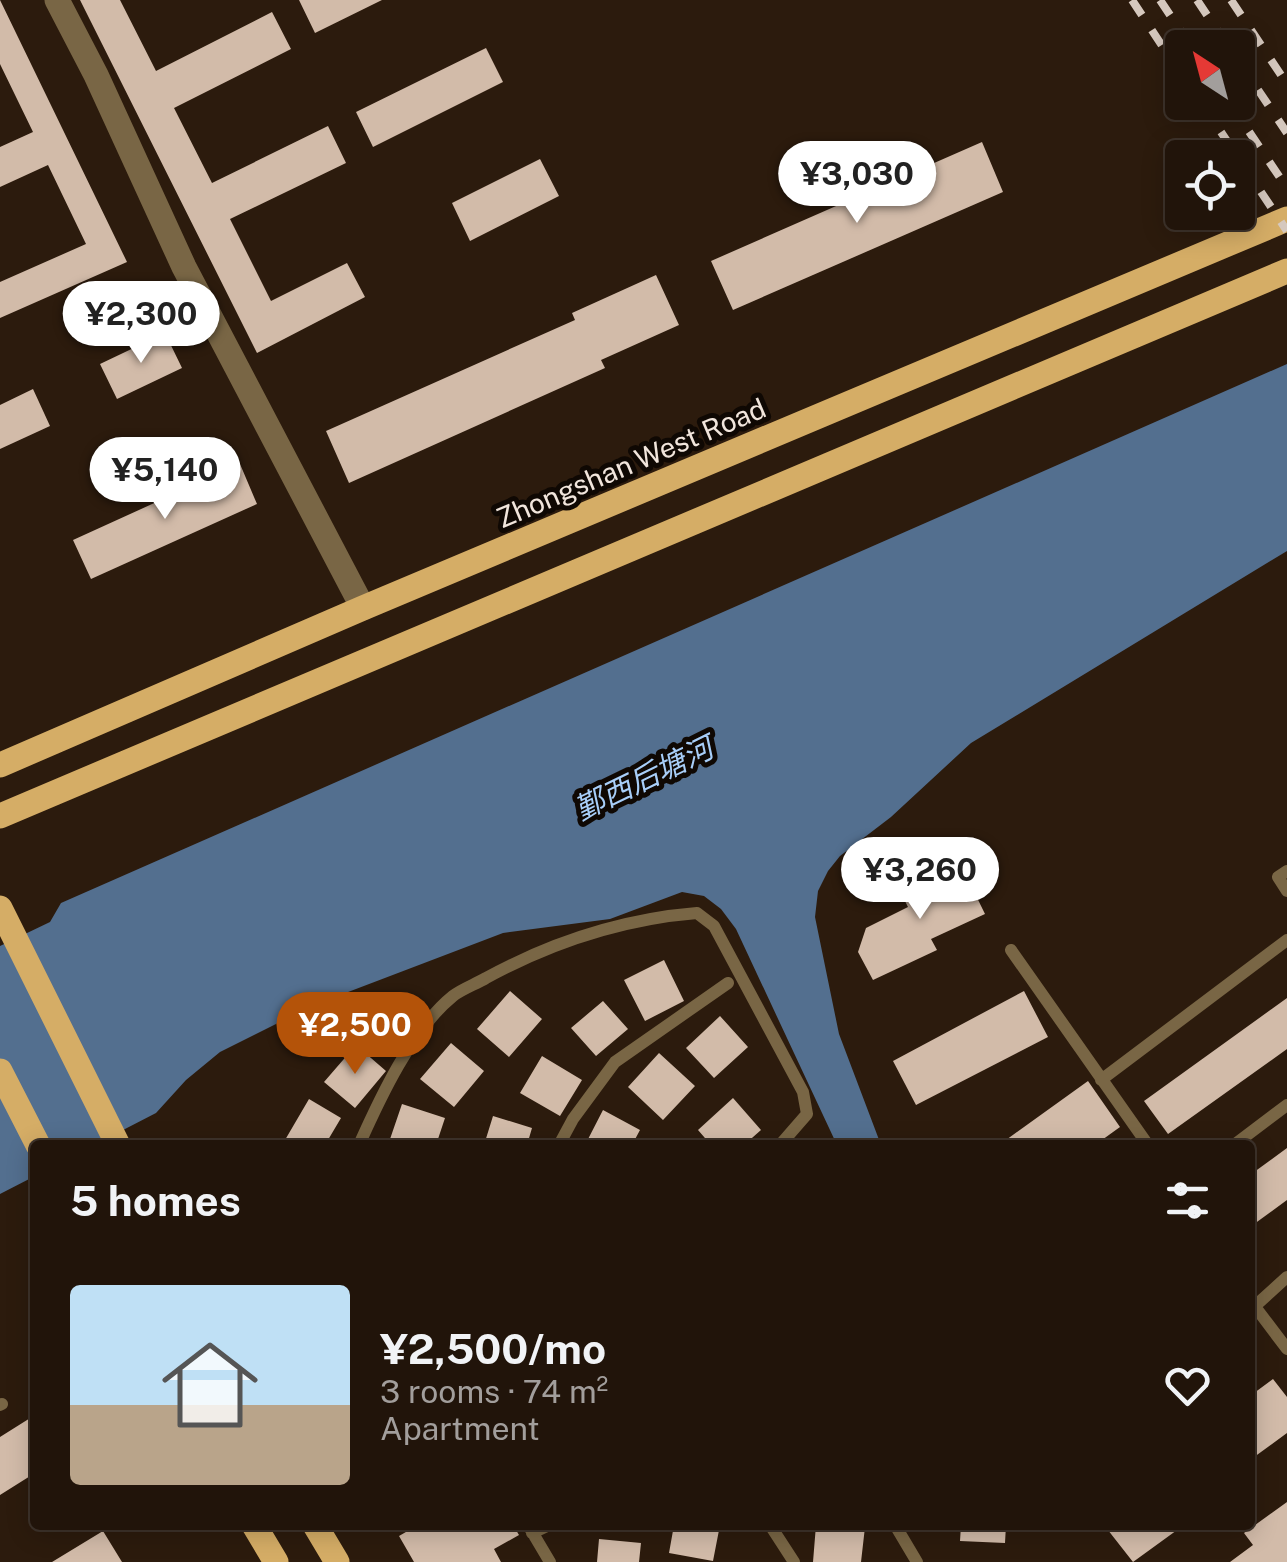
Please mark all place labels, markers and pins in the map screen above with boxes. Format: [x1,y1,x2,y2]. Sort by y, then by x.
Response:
pin: ¥3,030 [776,141,938,226]
pin: ¥2,300 [60,281,222,366]
pin: ¥5,140 [84,437,246,522]
pin: ¥3,260 [839,837,1001,922]
pin: ¥2,500 [274,992,436,1077]

